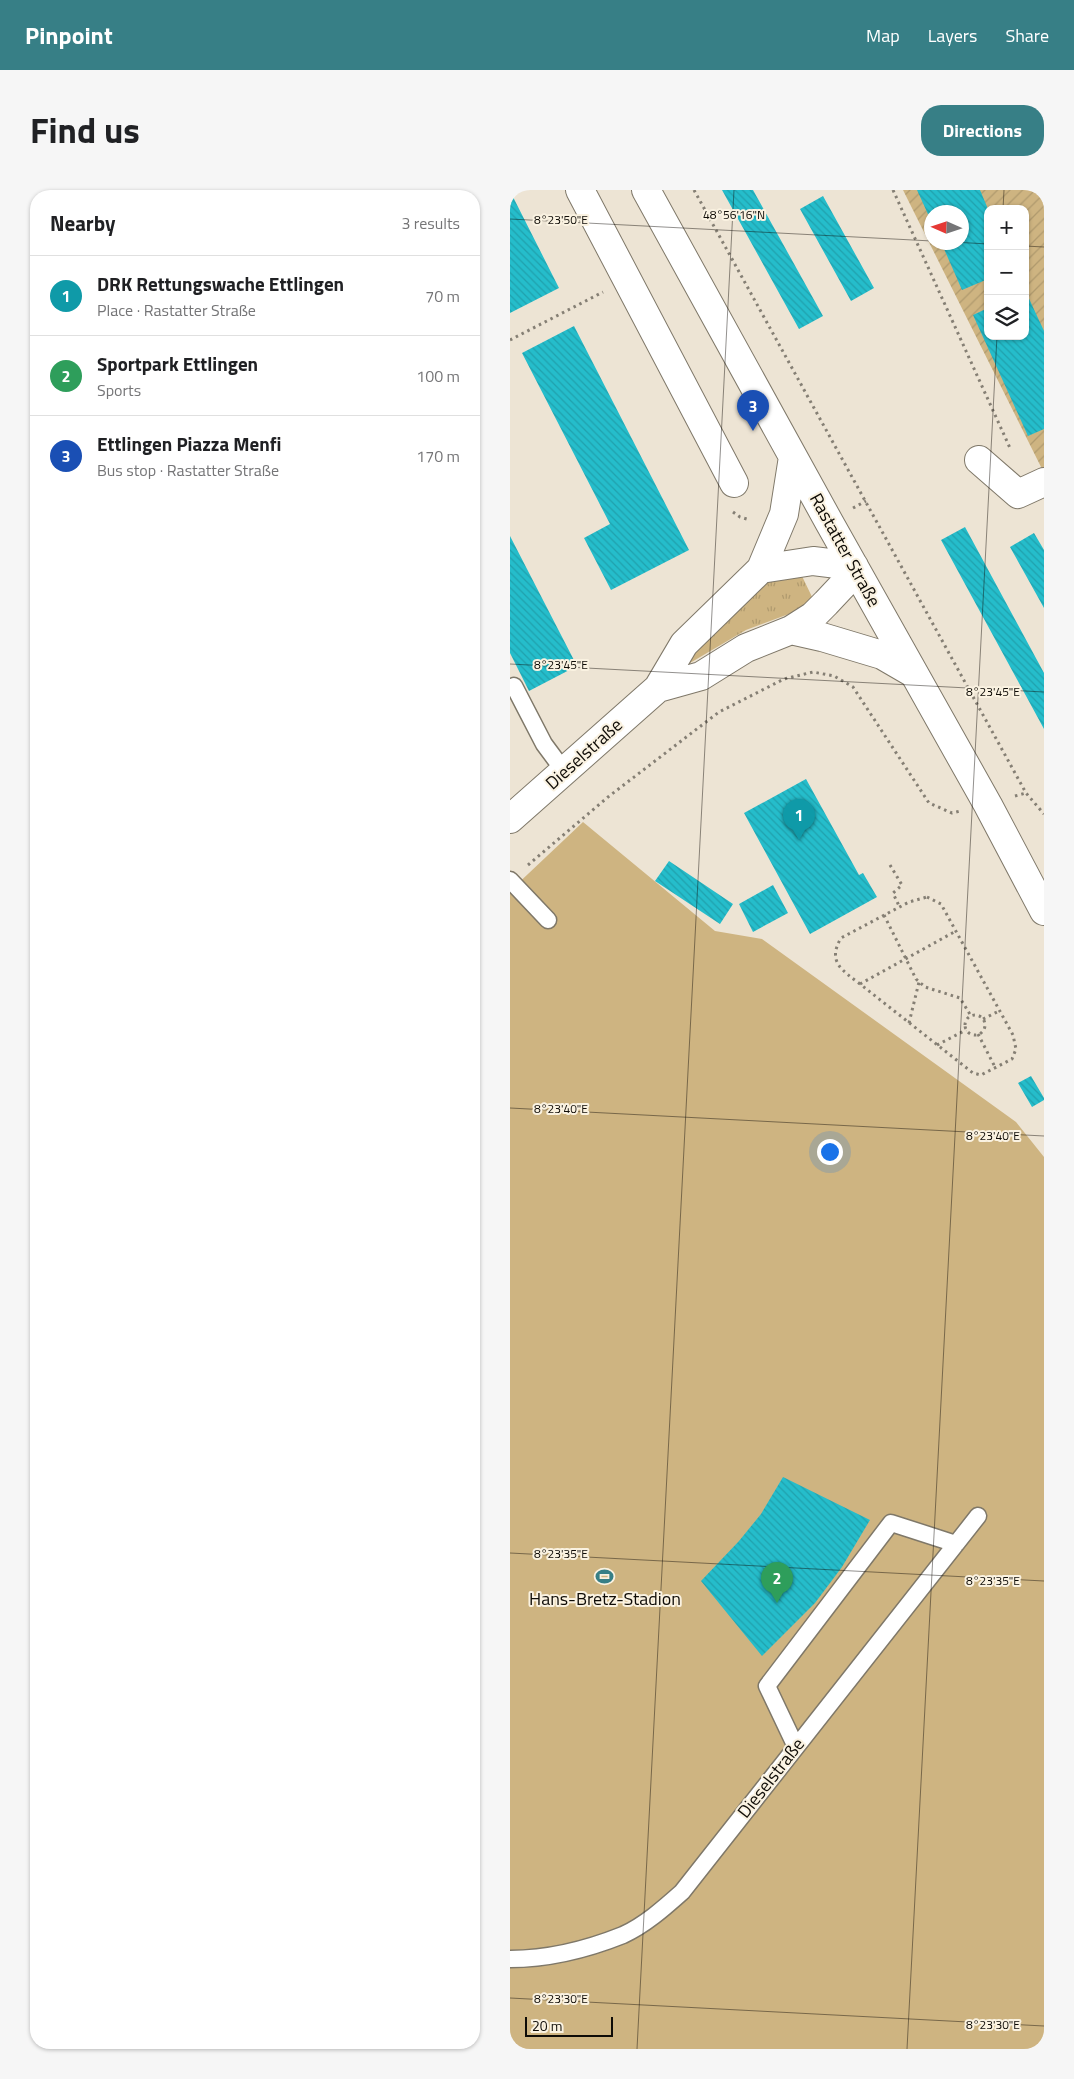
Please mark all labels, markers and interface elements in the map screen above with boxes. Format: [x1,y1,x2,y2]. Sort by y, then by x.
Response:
text: Pinpoint [25,17,113,53]
text: Map [866,22,900,49]
text: Layers [928,22,977,49]
text: Share [1005,22,1049,49]
text: Find us [30,103,140,157]
button: Directions [921,105,1044,156]
text: 48°56'16"N [703,205,765,224]
north arrow [924,205,969,250]
map controls [984,205,1029,340]
button: + [984,205,1029,250]
text: Nearby [50,207,115,239]
text: 8°23'50"E [534,210,588,229]
text: 3 results [401,211,460,235]
button: − [984,250,1029,295]
text: DRK Rettungswache Ettlingen [97,269,344,298]
text: 1 [62,284,70,308]
text: 70 m [425,284,460,308]
button: layers [984,295,1029,340]
text: Place · Rastatter Straße [97,298,256,322]
text: Sportpark Ettlingen [97,349,258,378]
text: 2 [62,364,70,388]
text: 100 m [416,364,460,388]
text: Sports [97,378,141,402]
pin: 3 [737,390,769,431]
text: Ettlingen Piazza Menfi [97,429,281,458]
text: 3 [62,444,70,468]
text: 170 m [416,444,460,468]
text: Bus stop · Rastatter Straße [97,458,279,482]
street label: Rastatter Straße [803,488,888,612]
text: 8°23'45"E [534,655,588,674]
text: 8°23'45"E [966,682,1020,701]
street label: Dieselstraße [539,712,628,796]
pin: 1 [783,799,815,840]
text: 8°23'40"E [534,1099,588,1118]
text: 8°23'40"E [966,1126,1020,1145]
your location [817,1139,843,1165]
text: 8°23'35"E [534,1544,588,1563]
pin: 2 [761,1562,793,1603]
sports icon: Hans-Bretz-Stadion [595,1566,615,1586]
text: 8°23'35"E [966,1571,1020,1590]
place label: Hans-Bretz-Stadion [529,1585,681,1612]
street label: Dieselstraße [731,1732,811,1824]
text: 8°23'30"E [534,1989,588,2008]
scale bar [525,2014,612,2037]
text: 20 m [532,2015,562,2036]
text: 8°23'30"E [966,2015,1020,2034]

